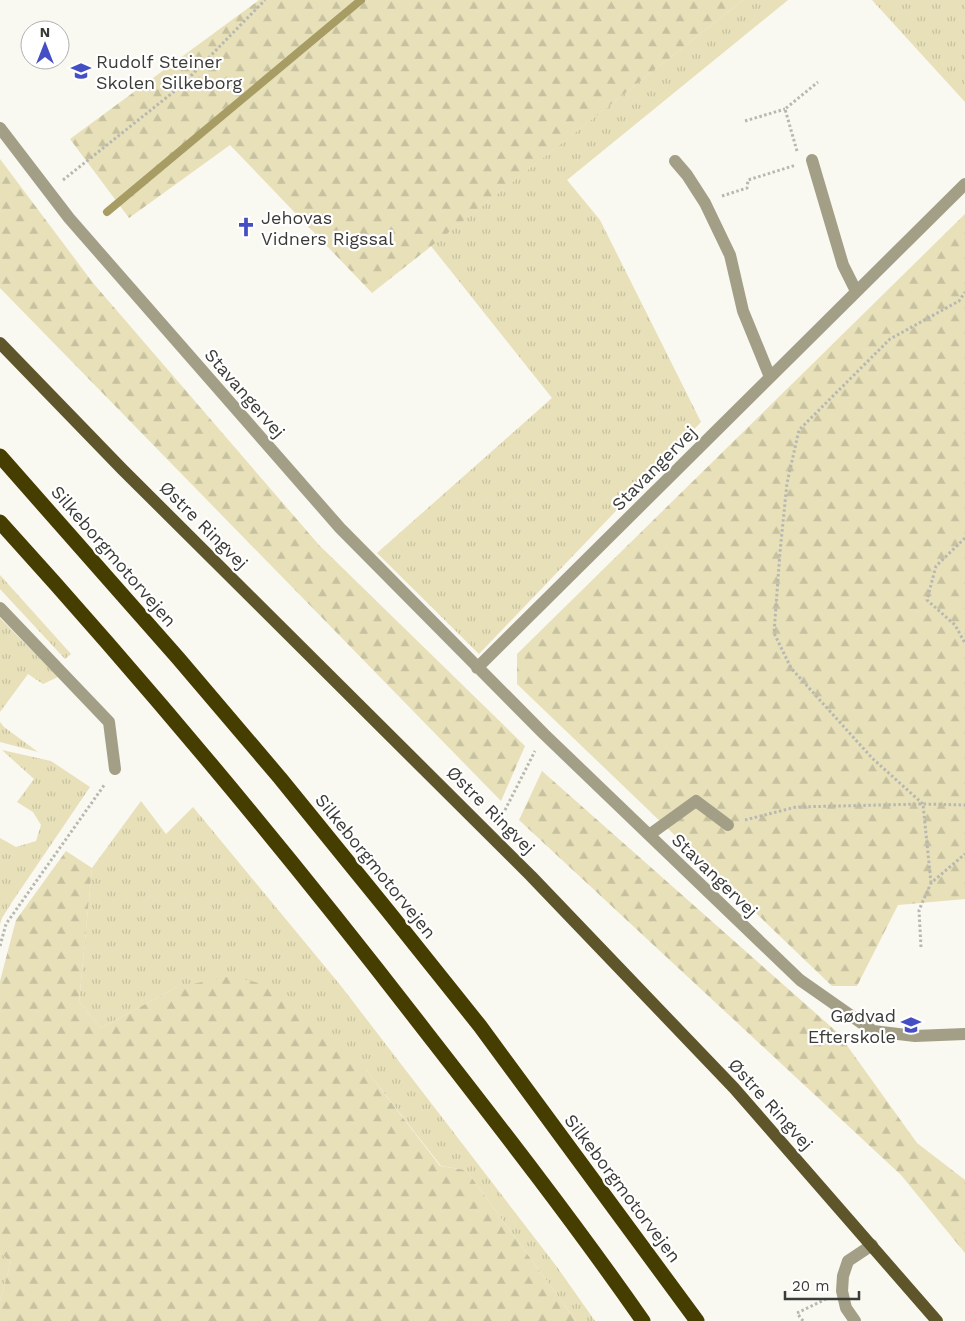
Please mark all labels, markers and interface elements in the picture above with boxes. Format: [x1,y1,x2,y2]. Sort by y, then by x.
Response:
north arrow [20,20,70,70]
text: N [40,24,50,40]
place label: Rudolf Steiner Skolen Silkeborg [96,51,242,93]
school or university icon: Rudolf Steiner Skolen Silkeborg [70,60,92,82]
place label: Jehovas Vidners Rigssal [261,207,394,249]
church icon: Jehovas Vidners Rigssal [235,216,257,238]
street label: Stavangervej [201,344,289,442]
street label: Stavangervej [607,421,701,515]
street label: Østre Ringvej [156,477,252,573]
street label: Silkeborgmotorvejen [47,481,181,631]
street label: Østre Ringvej [443,762,539,858]
street label: Silkeborgmotorvejen [311,789,441,943]
street label: Stavangervej [668,829,762,921]
place label: Gødvad Efterskole [808,1005,896,1047]
school or university icon: Gødvad Efterskole [900,1014,922,1036]
street label: Østre Ringvej [724,1054,818,1154]
street label: Silkeborgmotorvejen [560,1110,686,1266]
scale bar [785,1268,859,1300]
text: 20 m [792,1277,830,1295]

